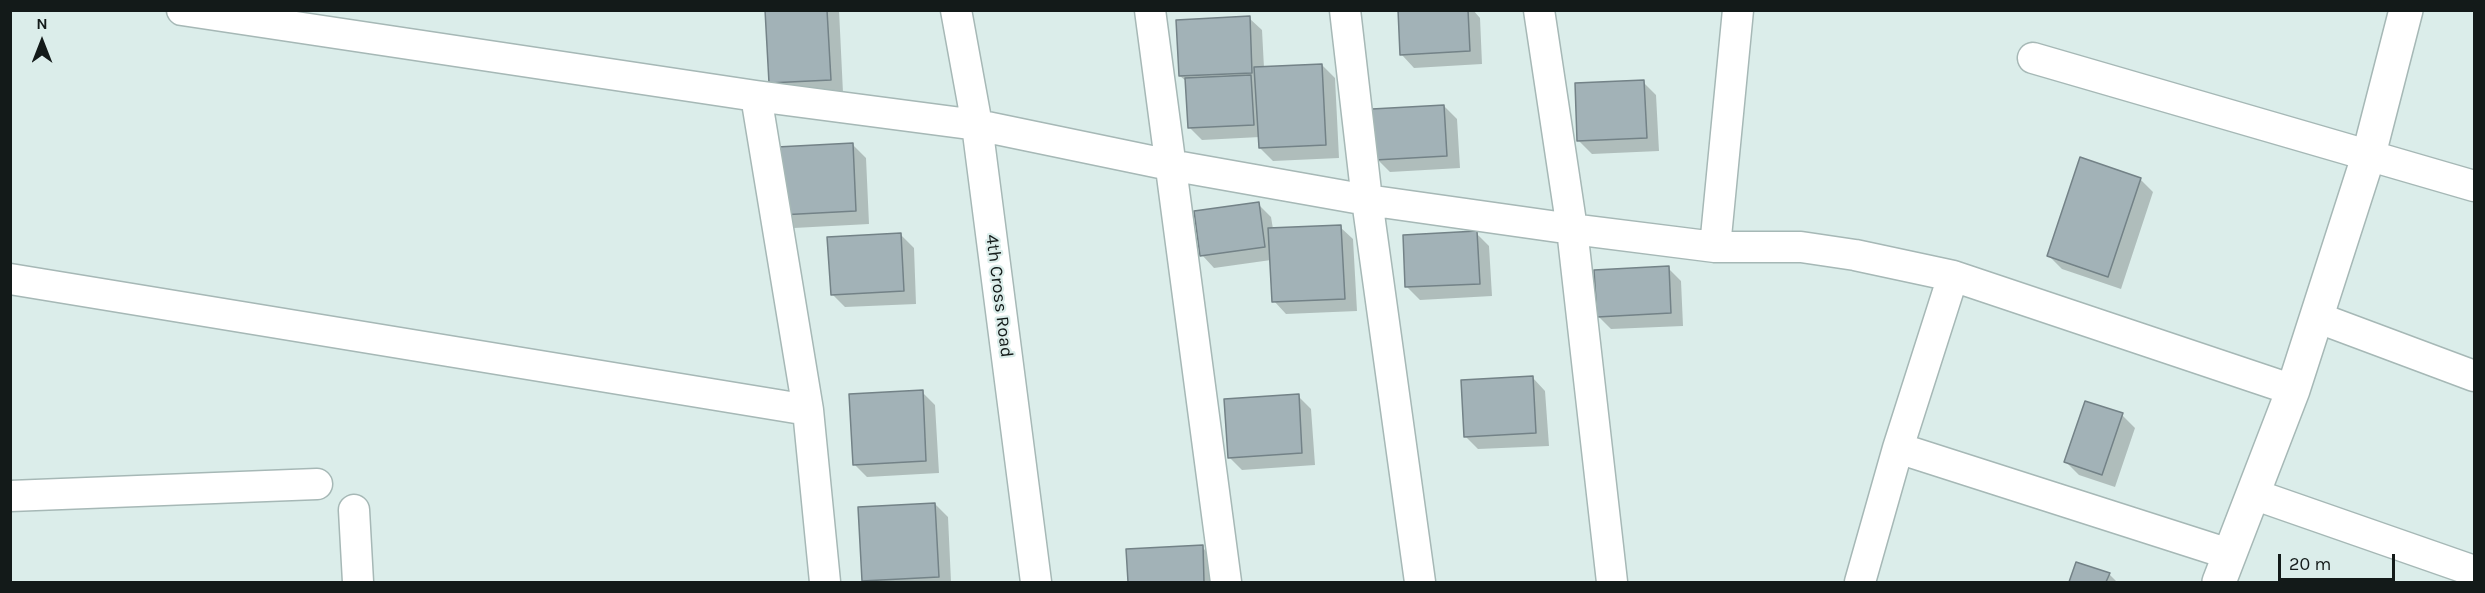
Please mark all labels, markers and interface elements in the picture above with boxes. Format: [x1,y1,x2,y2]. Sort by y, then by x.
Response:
north arrow [12,12,72,72]
text: N [36,14,48,33]
street label: 4th Cross Road [981,233,1017,359]
scale bar [2281,542,2398,580]
text: 20 m [2289,553,2331,575]

